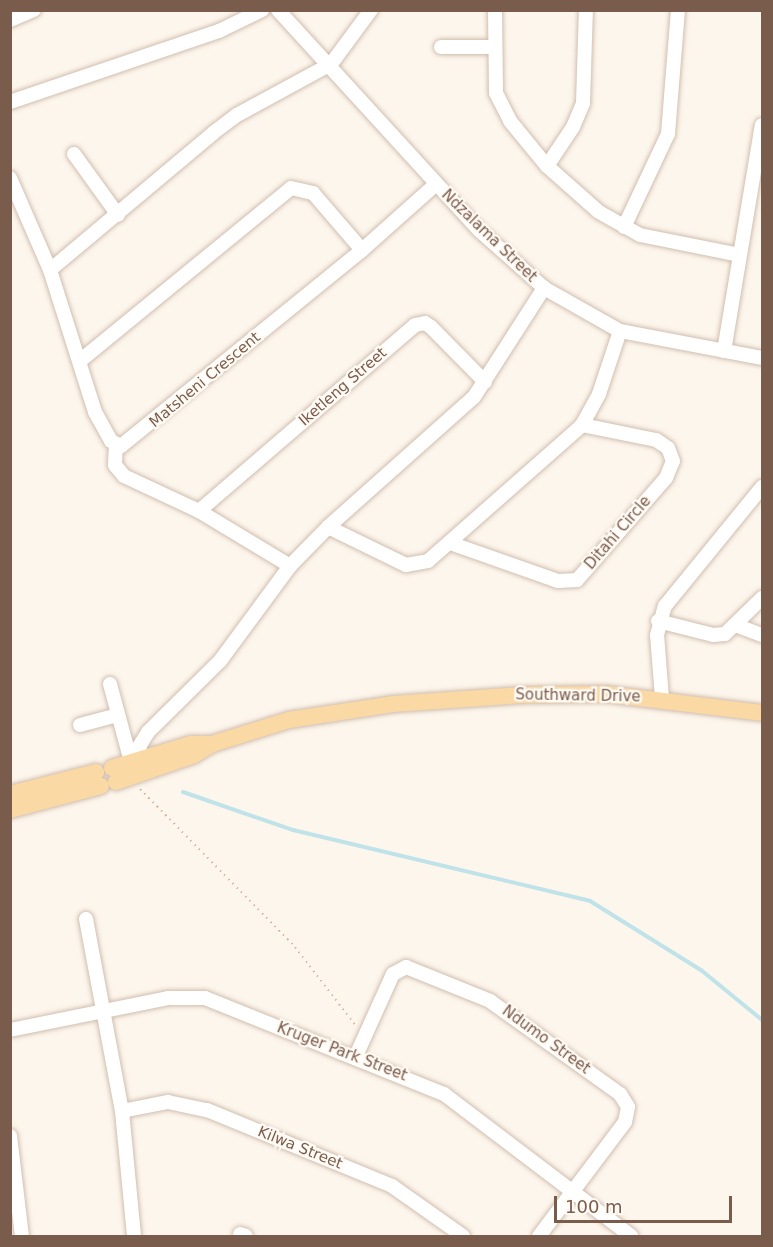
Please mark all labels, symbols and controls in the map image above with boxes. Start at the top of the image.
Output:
street label: Ndzalama Street [438,186,540,286]
street label: Matsheni Crescent [146,328,264,432]
street label: Iketleng Street [295,344,391,430]
street label: Ditahi Circle [581,493,655,573]
street label: Southward Drive [515,686,641,706]
street label: Ndumo Street [498,1002,594,1078]
street label: Kruger Park Street [274,1019,410,1085]
street label: Kilwa Street [255,1123,345,1173]
scale bar [557,1184,736,1222]
text: 100 m [565,1196,623,1217]

